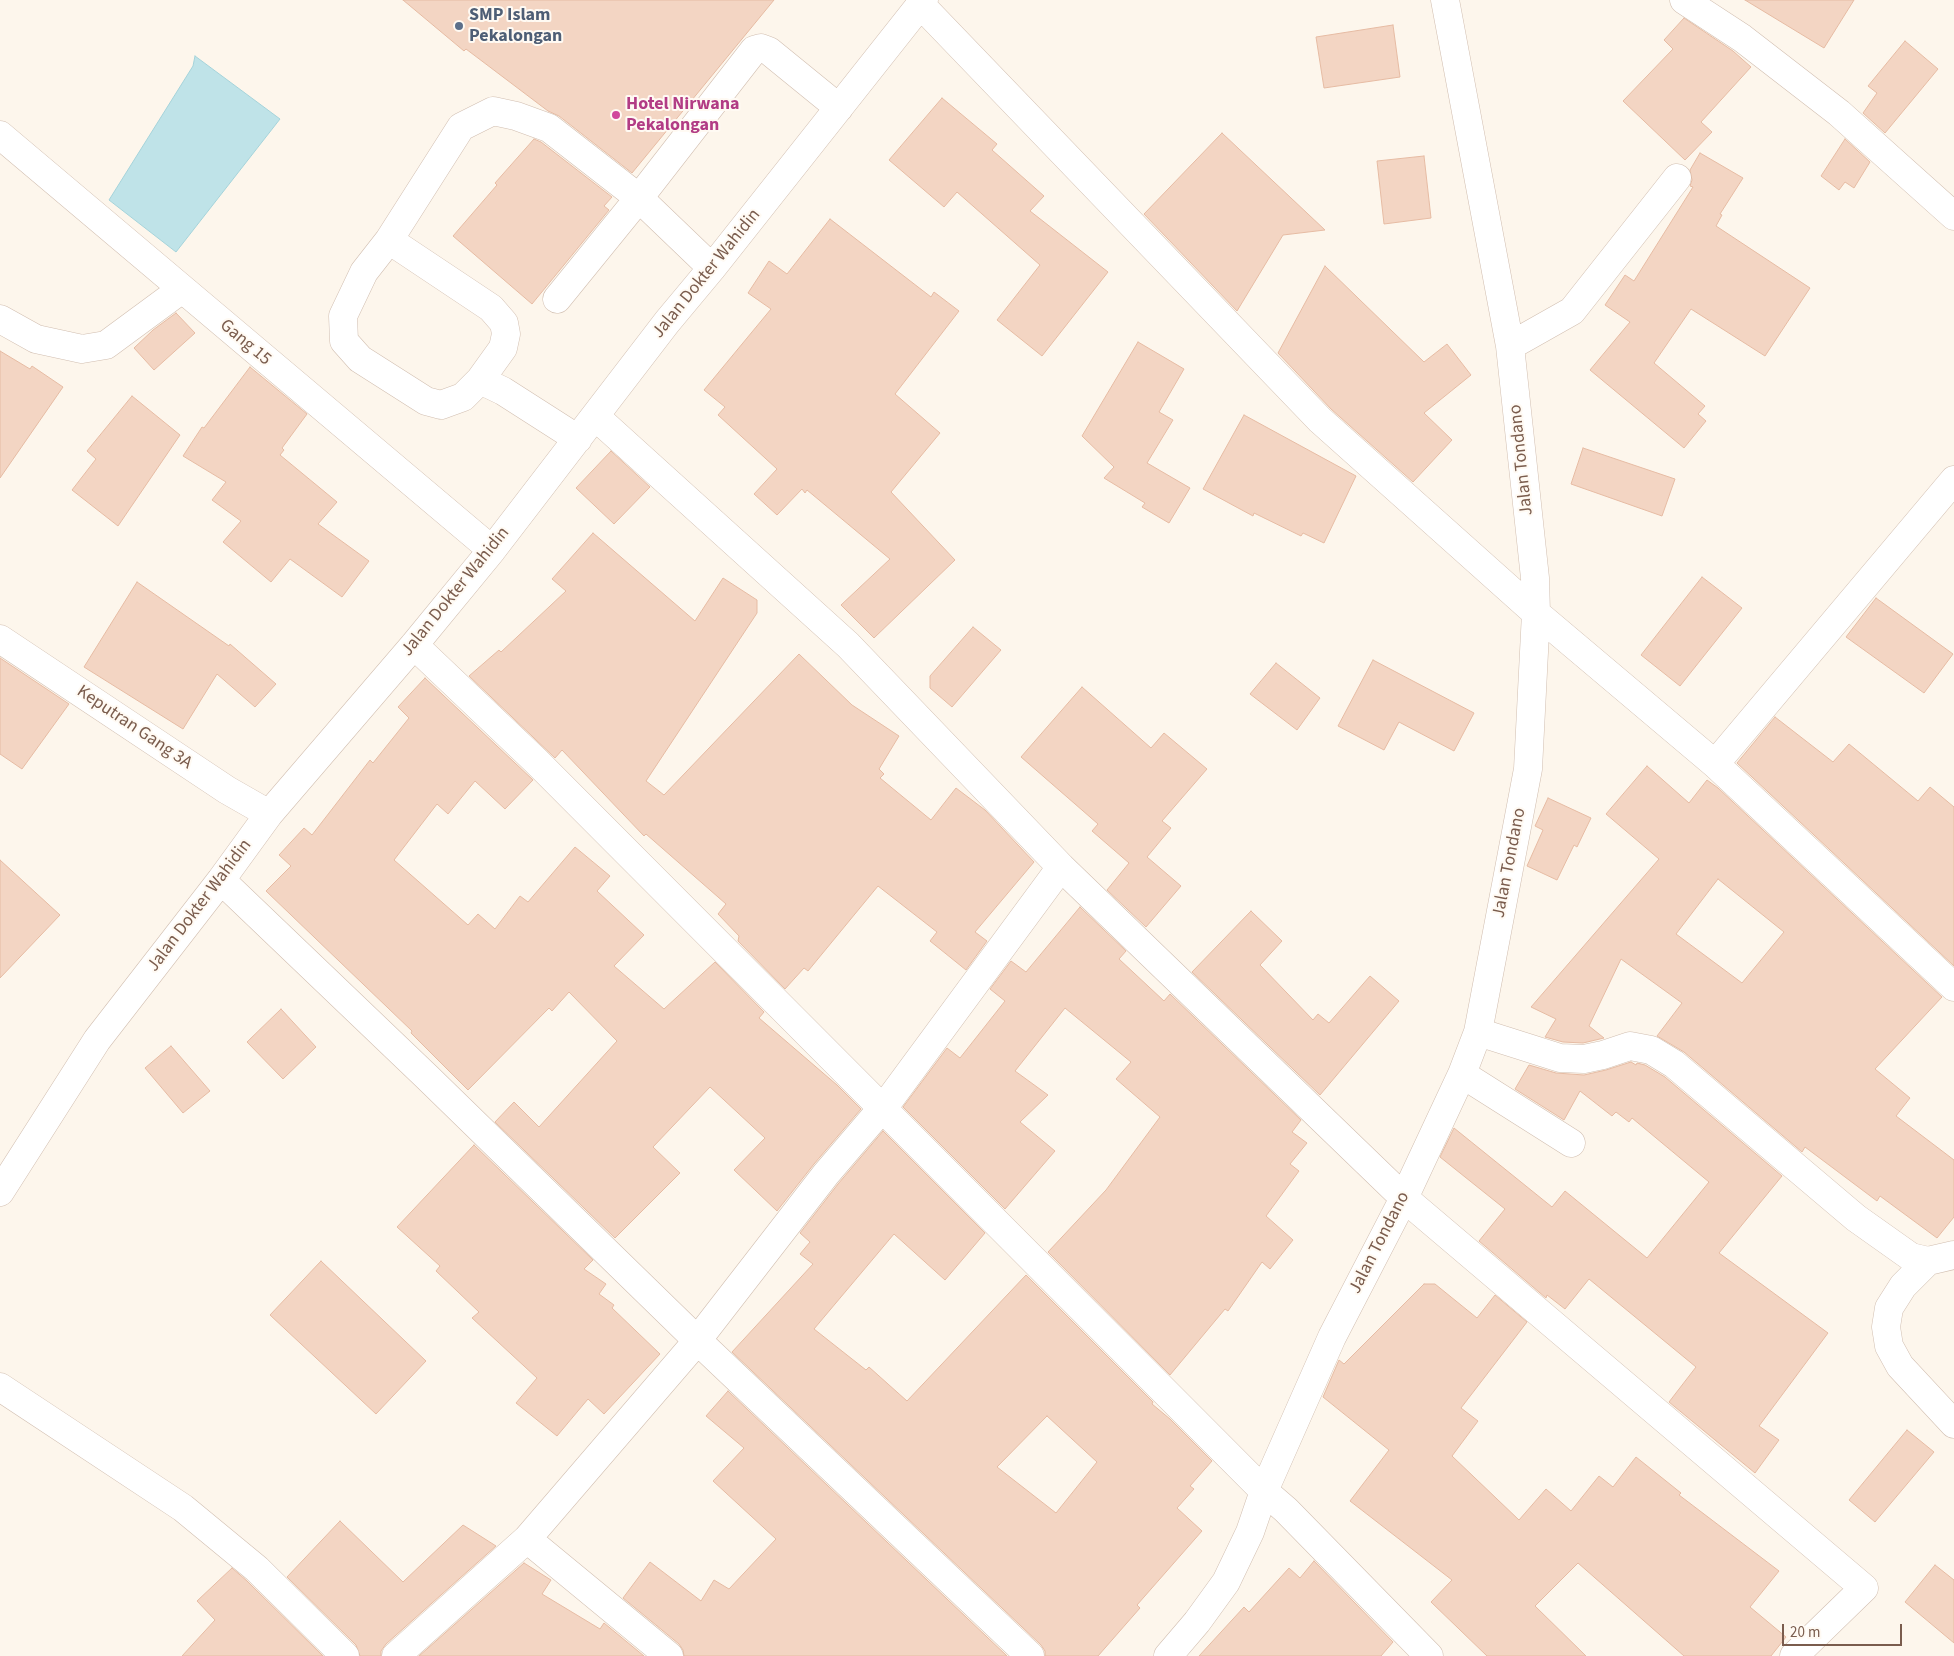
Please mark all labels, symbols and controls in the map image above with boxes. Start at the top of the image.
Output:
place label: SMP Islam Pekalongan [469,5,562,48]
marker: SMP Islam Pekalongan [453,20,465,32]
place label: Hotel Nirwana Pekalongan [626,94,740,136]
marker: Hotel Nirwana Pekalongan [610,109,622,121]
street label: Jalan Dokter Wahidin [648,205,766,343]
street label: Gang 15 [215,315,275,371]
street label: Jalan Tondano [1505,403,1539,517]
street label: Jalan Dokter Wahidin [397,523,515,661]
street label: Keputran Gang 3A [72,681,196,775]
street label: Jalan Tondano [1489,806,1531,920]
street label: Jalan Dokter Wahidin [143,836,257,976]
street label: Jalan Tondano [1345,1188,1415,1298]
scale bar [1784,1614,1904,1646]
text: 20 m [1790,1622,1820,1643]

